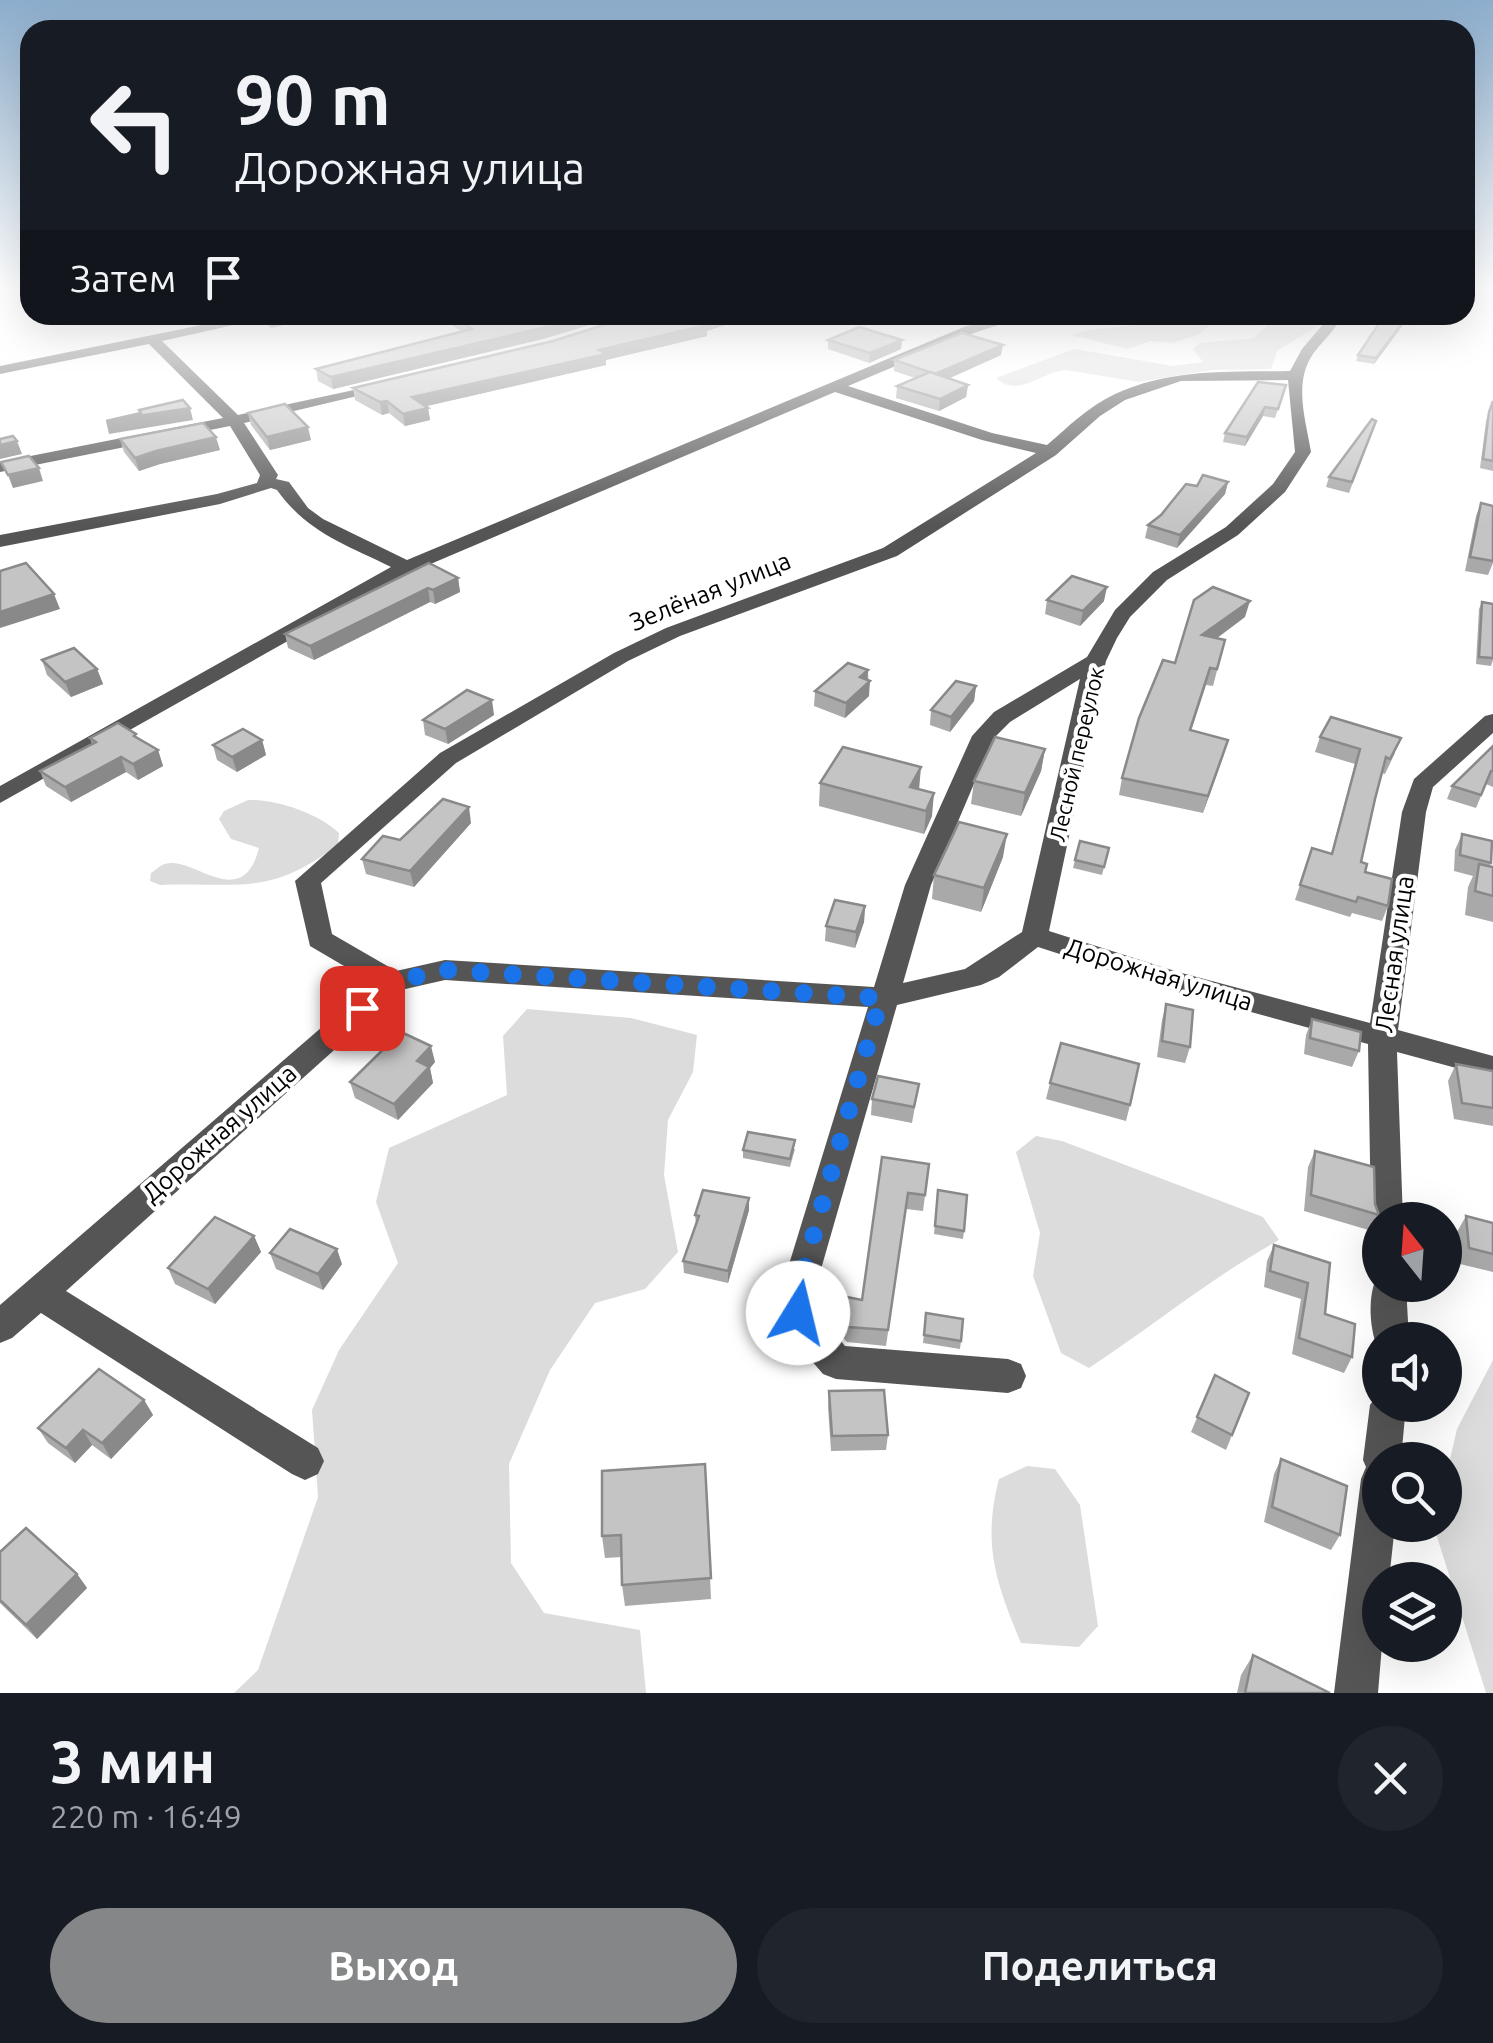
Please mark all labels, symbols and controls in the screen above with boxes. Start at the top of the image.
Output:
icon: left [70,60,200,190]
text: 90 m [235,60,391,138]
text: Дорожная улица [235,142,585,193]
icon: arrive [196,250,251,305]
text: Затем [70,257,176,299]
street label: Зелёная улица [625,546,795,636]
street label: Лесной переулок [1044,664,1108,844]
street label: Лесная улица [1369,874,1419,1034]
street label: Дорожная улица [1062,932,1256,1016]
pin [320,966,405,1051]
icon: arrive [335,981,390,1036]
street label: Дорожная улица [136,1059,302,1207]
north arrow [1362,1202,1462,1302]
map controls [1362,1202,1462,1662]
position arrow [746,1261,850,1365]
button: sound [1362,1322,1462,1422]
button: search [1362,1442,1462,1542]
button: layers [1362,1562,1462,1662]
button: close [1338,1726,1443,1831]
text: 3 мин [50,1727,215,1794]
text: 220 m · 16:49 [50,1798,242,1834]
button: Выход [50,1908,737,2023]
button: Поделиться [757,1908,1443,2023]

